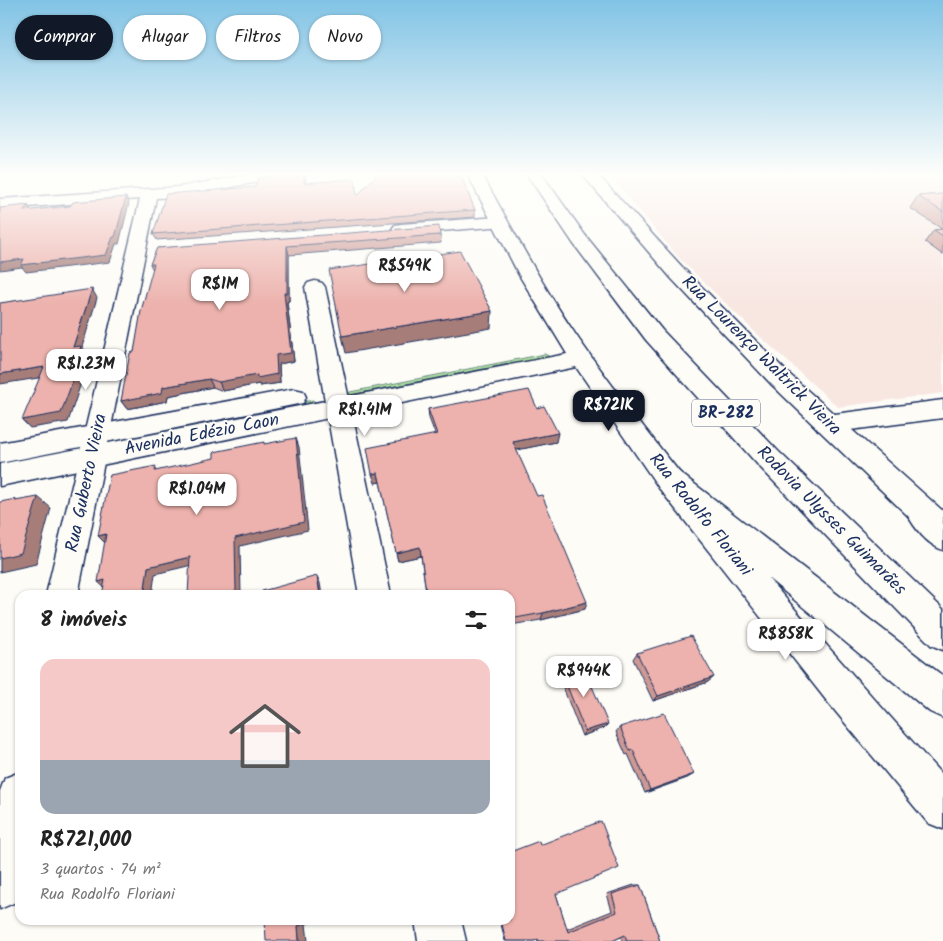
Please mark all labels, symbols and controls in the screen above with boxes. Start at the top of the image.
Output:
chip: Comprar [15,15,113,60]
chip: Alugar [123,15,206,60]
chip: Filtros [216,15,299,60]
chip: Novo [309,15,381,60]
pin: R$549K [364,250,446,293]
text: R$549K [378,254,432,279]
pin: R$1M [190,268,250,311]
street label: Rua Lourenço Waltrick Vieira [674,269,848,443]
text: R$1M [202,272,238,297]
pin: R$1.23M [40,348,132,391]
text: R$1.23M [57,352,115,377]
pin: R$721K [568,390,650,432]
text: R$721K [584,393,634,418]
pin: R$1.41M [319,394,411,437]
text: R$1.41M [338,398,392,423]
road number: BR-282 [692,399,760,426]
street label: Avenida Edézio Caon [122,406,282,464]
street label: Rua Guberto Vieira [58,411,116,555]
street label: Rodovia Ulysses Guimarães [749,439,913,603]
street label: Rua Rodolfo Floriani [641,447,759,584]
pin: R$1.04M [151,474,243,516]
text: R$1.04M [169,477,225,502]
text: 8 imóveis [40,604,127,637]
icon: filters [462,606,490,634]
pin: R$858K [745,618,827,661]
text: R$858K [758,622,814,647]
pin: R$944K [543,656,625,698]
text: R$944K [557,659,611,684]
icon: home [220,691,310,781]
text: R$721,000 [40,824,131,857]
text: 3 quartos · 74 m² [40,857,161,882]
text: Rua Rodolfo Floriani [40,882,175,907]

